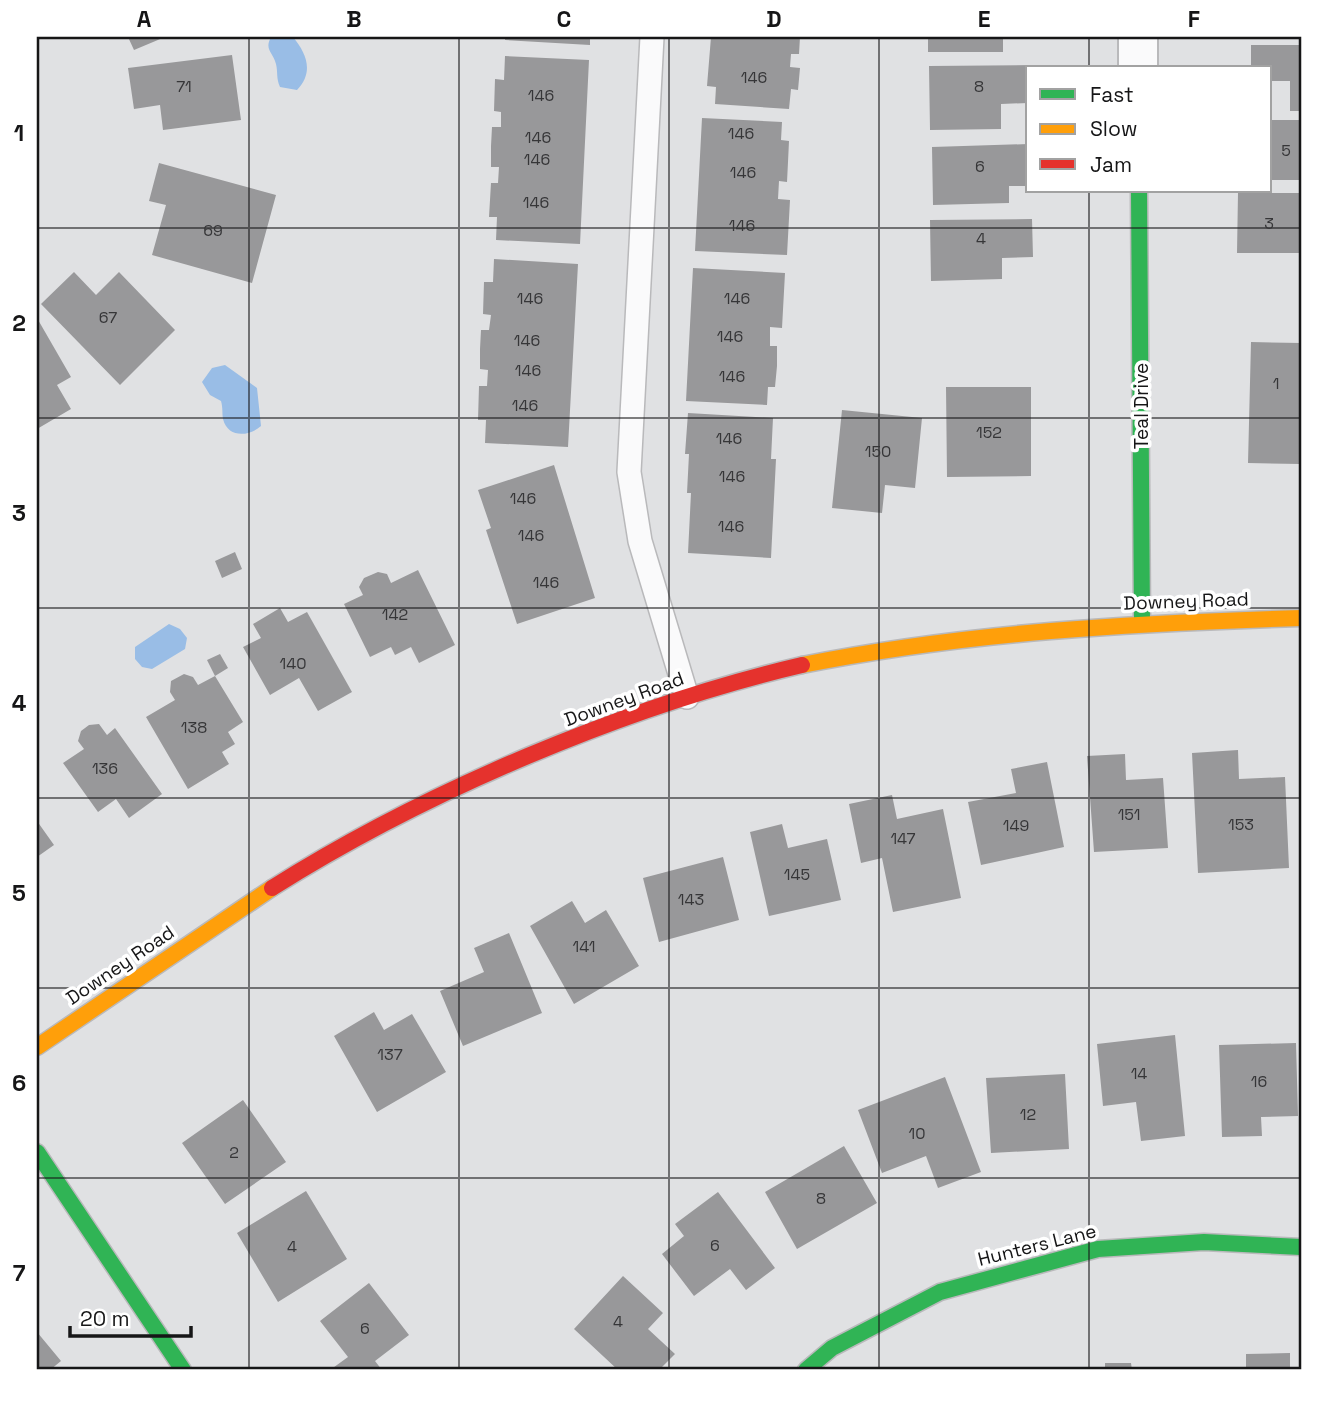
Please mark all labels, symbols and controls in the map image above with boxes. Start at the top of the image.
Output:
text: A [137,4,152,34]
text: B [346,4,362,34]
text: C [557,4,571,34]
text: D [766,4,782,34]
text: E [978,4,990,34]
text: F [1188,4,1200,34]
legend [1026,66,1272,192]
house number: 146 [741,67,767,88]
house number: 71 [176,76,192,97]
house number: 8 [974,76,984,97]
text: Fast [1090,81,1134,108]
house number: 146 [528,85,554,106]
text: Slow [1090,115,1138,142]
text: 1 [14,118,24,148]
house number: 146 [728,123,754,144]
house number: 146 [525,127,551,148]
house number: 5 [1281,140,1291,161]
house number: 146 [524,149,550,170]
text: Jam [1090,151,1132,178]
house number: 6 [975,156,985,177]
house number: 146 [730,162,756,183]
house number: 146 [523,192,549,213]
house number: 3 [1264,213,1274,234]
house number: 146 [729,215,755,236]
house number: 69 [203,220,223,241]
house number: 4 [976,228,986,249]
house number: 146 [517,288,543,309]
house number: 146 [724,288,750,309]
house number: 67 [99,307,117,328]
text: 2 [12,308,26,338]
house number: 146 [717,326,743,347]
house number: 146 [514,330,540,351]
house number: 146 [515,360,541,381]
street label: Teal Drive [1129,363,1154,449]
house number: 146 [719,366,745,387]
house number: 1 [1273,373,1279,394]
house number: 146 [512,395,538,416]
house number: 152 [976,422,1002,443]
house number: 146 [716,428,742,449]
house number: 150 [865,441,891,462]
house number: 146 [719,466,745,487]
house number: 146 [510,488,536,509]
text: 3 [12,498,26,528]
house number: 146 [718,516,744,537]
house number: 146 [518,525,544,546]
house number: 146 [533,572,559,593]
street label: Downey Road [1123,586,1249,616]
house number: 142 [382,604,408,625]
house number: 140 [280,653,306,674]
street label: Downey Road [561,666,687,732]
text: 4 [12,688,27,718]
house number: 138 [181,717,207,738]
house number: 136 [92,758,118,779]
house number: 151 [1118,804,1140,825]
house number: 153 [1228,814,1254,835]
house number: 149 [1003,815,1029,836]
house number: 147 [890,828,916,849]
house number: 145 [784,864,810,885]
text: 5 [12,878,26,908]
house number: 143 [678,889,704,910]
street label: Downey Road [61,920,179,1010]
house number: 141 [573,936,595,957]
house number: 137 [377,1044,403,1065]
house number: 14 [1131,1063,1147,1084]
text: 6 [12,1068,26,1098]
house number: 16 [1251,1071,1267,1092]
house number: 12 [1020,1104,1036,1125]
house number: 10 [909,1123,925,1144]
house number: 2 [229,1142,239,1163]
house number: 8 [816,1188,826,1209]
street label: Hunters Lane [975,1218,1099,1272]
house number: 6 [710,1235,720,1256]
house number: 4 [287,1236,297,1257]
text: 7 [13,1258,26,1288]
scale bar [70,1295,191,1339]
text: 20 m [80,1305,130,1332]
house number: 4 [613,1311,623,1332]
house number: 6 [360,1318,370,1339]

